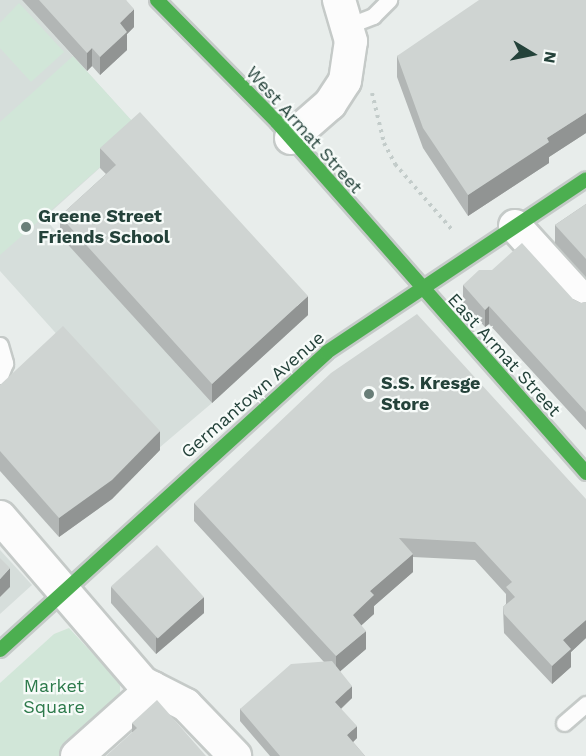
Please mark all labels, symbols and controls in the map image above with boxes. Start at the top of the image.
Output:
north arrow [502,24,562,84]
text: N [540,50,561,65]
street label: West Armat Street [241,62,367,198]
place label: Greene Street Friends School [38,206,170,248]
marker: Greene Street Friends School [19,220,33,234]
street label: East Armat Street [443,289,565,421]
street label: Germantown Avenue [177,327,329,463]
place label: S.S. Kresge Store [381,373,480,416]
marker: S.S. Kresge Store [362,387,376,401]
park label: Market Square [23,676,85,718]

